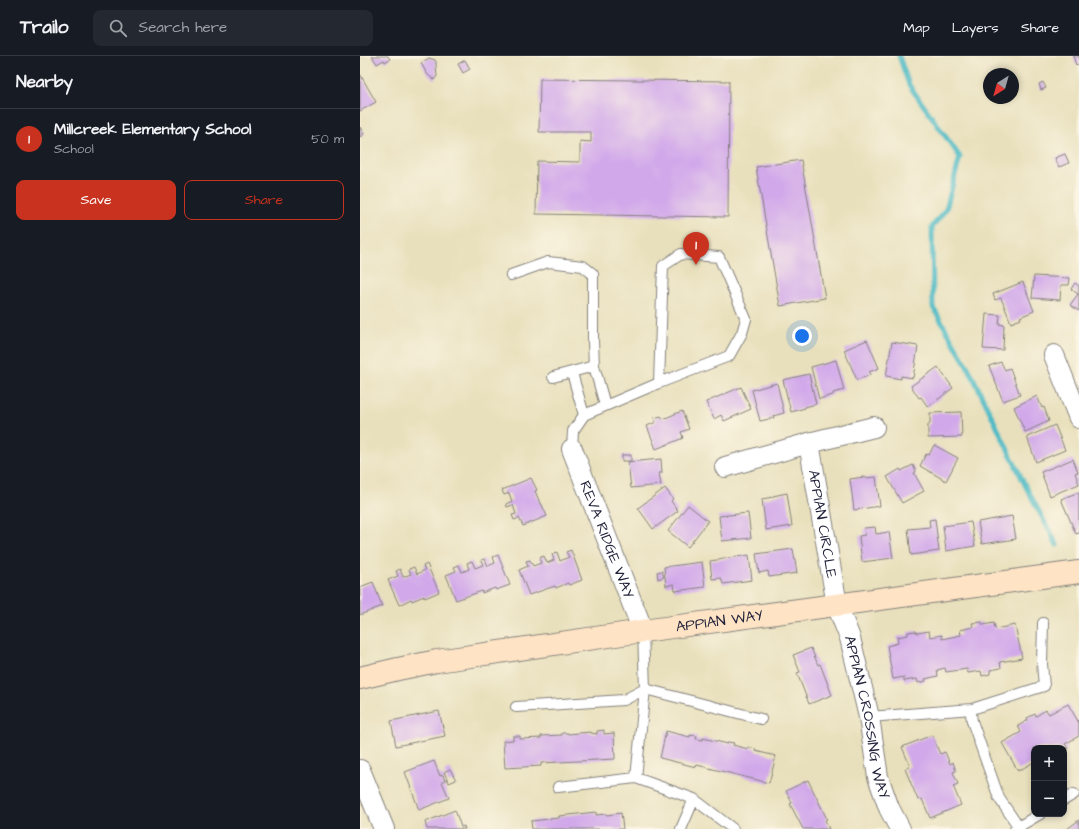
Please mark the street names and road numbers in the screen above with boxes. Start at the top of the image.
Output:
street label: APPIAN CIRCLE [803,468,843,580]
street label: REVA RIDGE WAY [575,478,640,601]
street label: APPIAN WAY [674,604,764,637]
street label: APPIAN CROSSING WAY [839,633,895,802]

